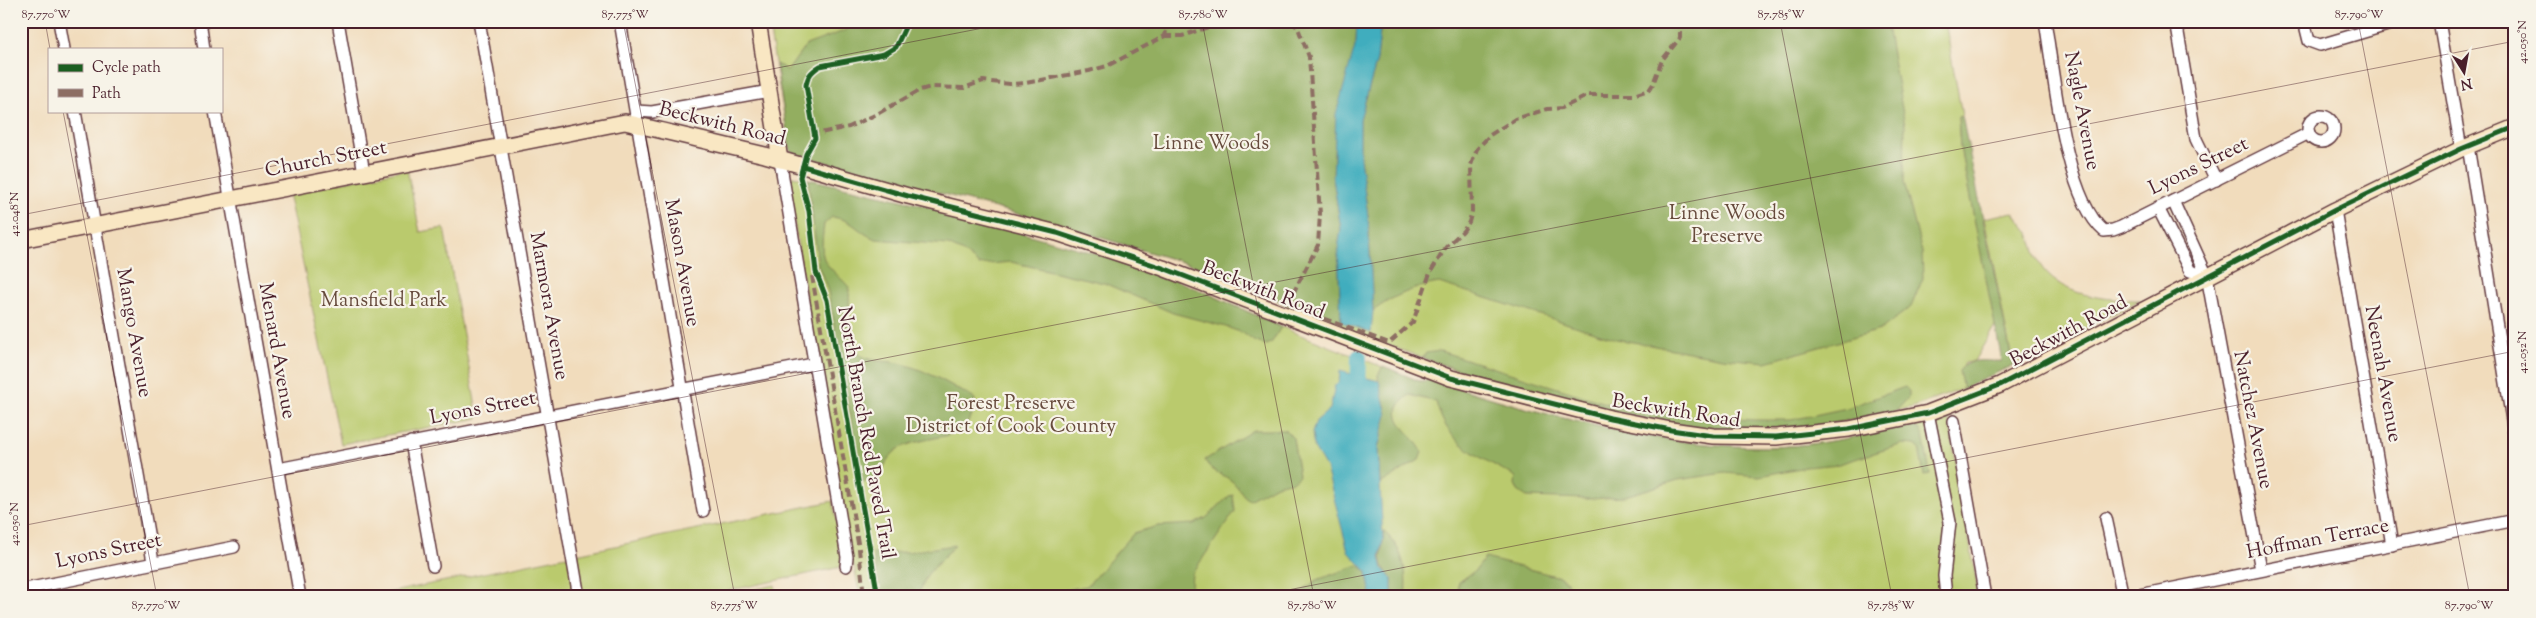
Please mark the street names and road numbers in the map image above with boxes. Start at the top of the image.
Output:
street label: Nagle Avenue [2055,49,2107,173]
street label: Beckwith Road [656,95,788,155]
street label: Lyons Street [2144,130,2254,204]
street label: Church Street [263,134,389,186]
street label: Mason Avenue [655,197,707,329]
street label: Marmora Avenue [521,230,575,382]
street label: Beckwith Road [1197,254,1329,328]
street label: Mango Avenue [107,266,159,400]
street label: Menard Avenue [250,281,302,421]
street label: Beckwith Road [2005,289,2133,375]
street label: Neenah Avenue [2356,303,2408,445]
street label: North Branch Red Paved Trail [828,304,902,562]
street label: Natchez Avenue [2224,348,2280,492]
street label: Lyons Street [427,384,539,433]
street label: Beckwith Road [1610,388,1742,436]
street label: Hoffman Terrace [2244,512,2392,568]
street label: Lyons Street [53,527,165,577]

